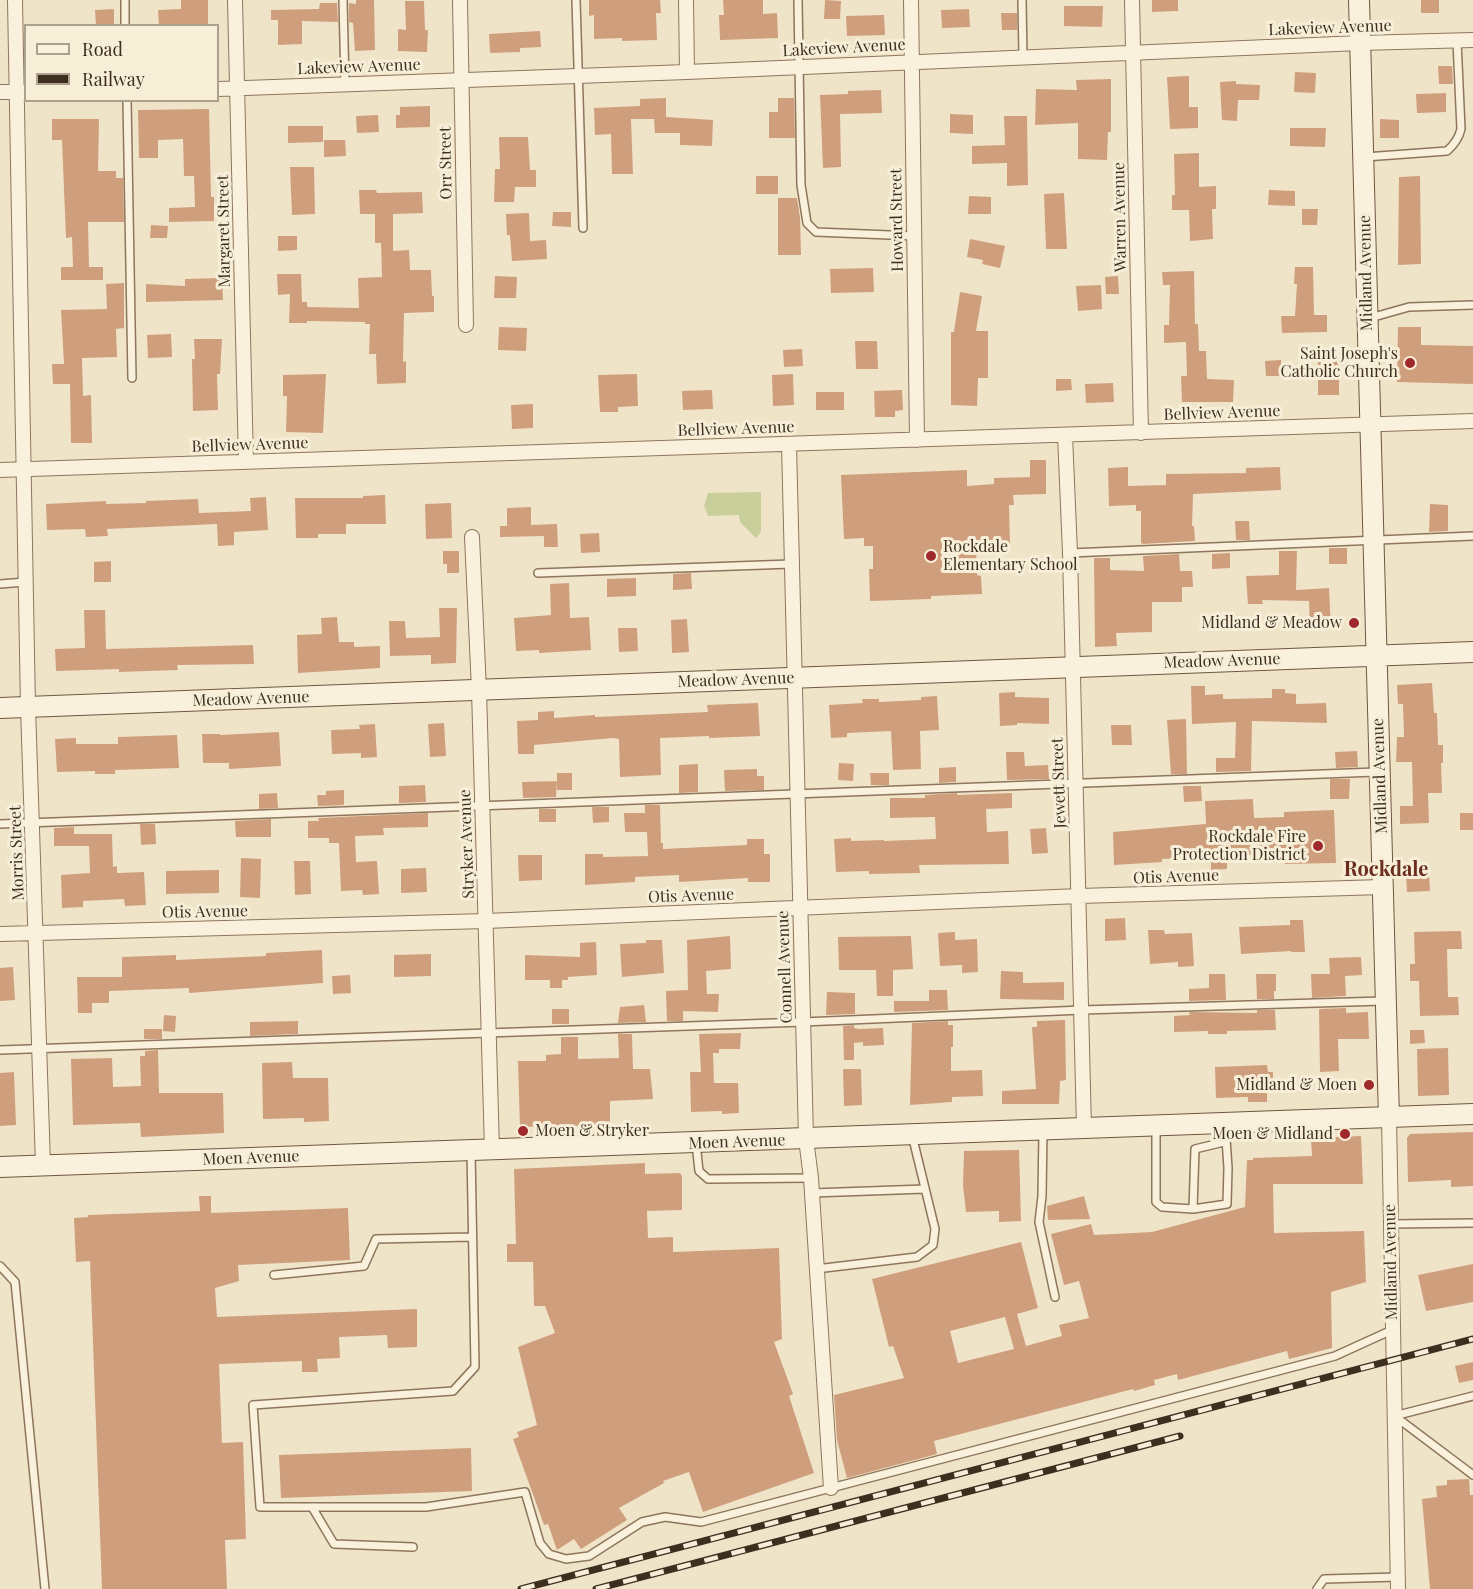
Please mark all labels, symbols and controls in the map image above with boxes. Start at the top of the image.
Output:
street label: Lakeview Avenue [1268,16,1392,40]
legend [24,24,219,102]
street label: Lakeview Avenue [782,35,906,61]
text: Road [82,37,123,61]
street label: Lakeview Avenue [297,55,421,79]
text: Railway [82,67,145,91]
street label: Orr Street [436,126,456,200]
street label: Warren Avenue [1109,162,1131,272]
street label: Howard Street [886,168,908,272]
street label: Margaret Street [213,174,235,288]
street label: Midland Avenue [1355,215,1377,331]
place label: Saint Joseph's Catholic Church [1281,344,1398,382]
marker: Saint Joseph's Catholic Church [1403,356,1417,370]
street label: Bellview Avenue [1163,401,1281,425]
street label: Bellview Avenue [677,417,795,441]
street label: Bellview Avenue [191,433,309,457]
place label: Rockdale Elementary School [943,537,1078,575]
marker: Rockdale Elementary School [924,549,938,563]
place label: Midland & Meadow [1201,613,1342,633]
marker: Midland & Meadow [1347,616,1361,630]
street label: Meadow Avenue [1163,649,1281,673]
street label: Meadow Avenue [677,668,795,692]
street label: Meadow Avenue [192,687,310,711]
street label: Midland Avenue [1368,718,1392,834]
street label: Jewett Street [1048,737,1070,829]
street label: Stryker Avenue [455,789,479,899]
street label: Morris Street [6,805,28,901]
place label: Rockdale Fire Protection District [1173,827,1306,865]
marker: Rockdale Fire Protection District [1311,839,1325,853]
district label: Rockdale [1344,858,1428,882]
street label: Otis Avenue [1133,866,1219,888]
street label: Otis Avenue [648,885,734,907]
street label: Otis Avenue [162,902,248,922]
street label: Connell Avenue [773,910,797,1024]
place label: Midland & Moen [1236,1075,1357,1095]
marker: Midland & Moen [1362,1078,1376,1092]
place label: Moen & Stryker [535,1121,649,1141]
marker: Moen & Stryker [516,1124,530,1138]
place label: Moen & Midland [1212,1124,1333,1144]
marker: Moen & Midland [1338,1127,1352,1141]
street label: Moen Avenue [688,1131,786,1153]
street label: Moen Avenue [202,1147,300,1169]
street label: Midland Avenue [1380,1204,1402,1320]

